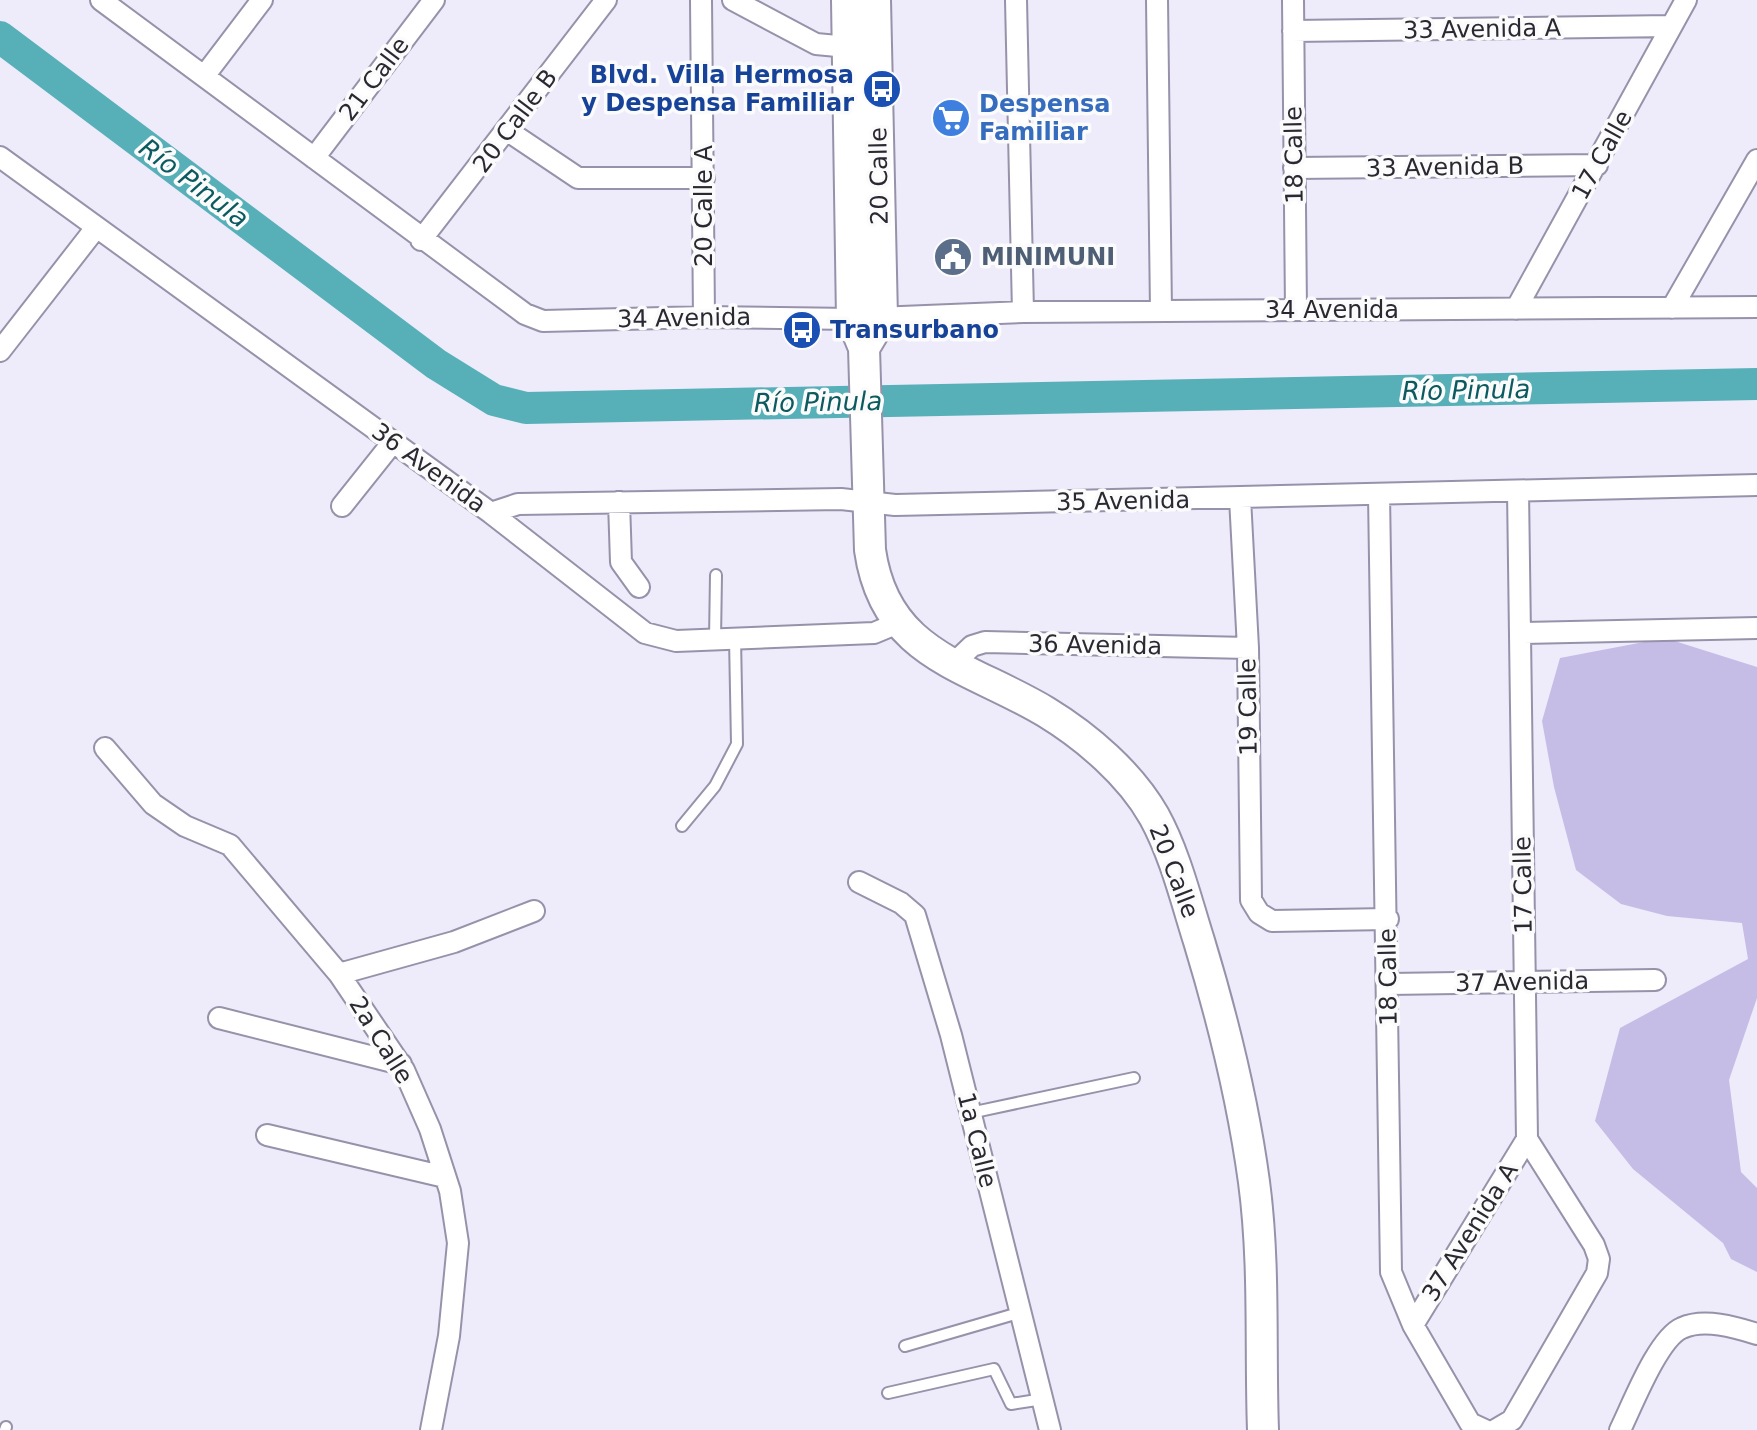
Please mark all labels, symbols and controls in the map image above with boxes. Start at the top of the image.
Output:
street label: 33 Avenida A [1403,14,1562,44]
street label: 21 Calle [333,32,415,126]
place label: Blvd. Villa Hermosa y Despensa Familiar [581,61,854,117]
street label: 20 Calle B [467,64,563,178]
bus stop icon: Blvd. Villa Hermosa y Despensa Familiar [861,68,903,110]
place label: Despensa Familiar [979,90,1111,146]
supermarket icon: Despensa Familiar [930,97,972,139]
street label: 17 Calle [1566,105,1638,205]
street label: 18 Calle [1279,106,1309,204]
street label: 20 Calle [864,127,894,225]
water label: Río Pinula [134,132,254,234]
street label: 20 Calle A [690,145,718,267]
street label: 33 Avenida B [1366,152,1524,182]
public building icon: MINIMUNI [932,236,974,278]
place label: MINIMUNI [981,243,1115,271]
street label: 34 Avenida [1265,296,1399,324]
street label: 34 Avenida [617,303,751,333]
bus stop icon: Transurbano [781,309,823,351]
place label: Transurbano [830,316,999,344]
water label: Río Pinula [1402,374,1530,406]
water label: Río Pinula [754,386,882,418]
street label: 36 Avenida [367,417,491,519]
street label: 35 Avenida [1056,486,1190,516]
street label: 36 Avenida [1028,630,1162,660]
street label: 19 Calle [1233,658,1263,756]
street label: 20 Calle [1143,820,1205,922]
street label: 17 Calle [1508,836,1538,934]
street label: 18 Calle [1373,928,1403,1026]
street label: 37 Avenida [1455,967,1589,997]
street label: 2a Calle [343,991,419,1089]
street label: 1a Calle [952,1089,1002,1191]
street label: 37 Avenida A [1416,1157,1524,1306]

